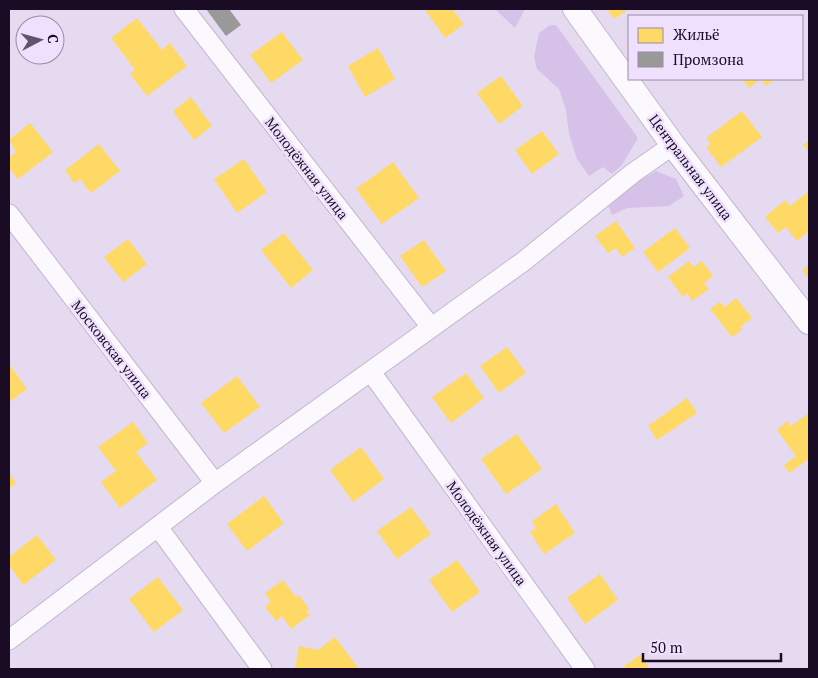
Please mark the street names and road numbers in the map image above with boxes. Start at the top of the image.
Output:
street label: Центральная улица [645,110,737,224]
street label: Молодёжная улица [261,113,353,223]
street label: Московская улица [68,296,156,402]
street label: Молодёжная улица [443,477,531,589]

